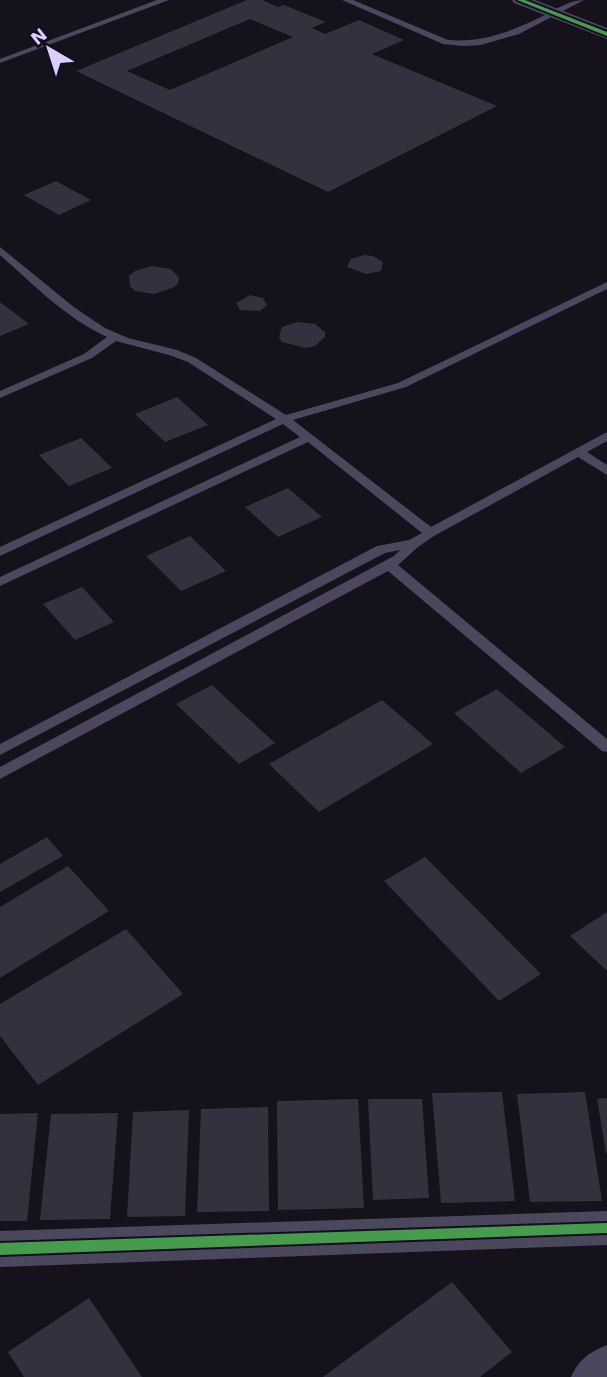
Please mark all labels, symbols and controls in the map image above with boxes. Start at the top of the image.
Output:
north arrow [14,14,84,84]
text: N [26,23,51,50]

